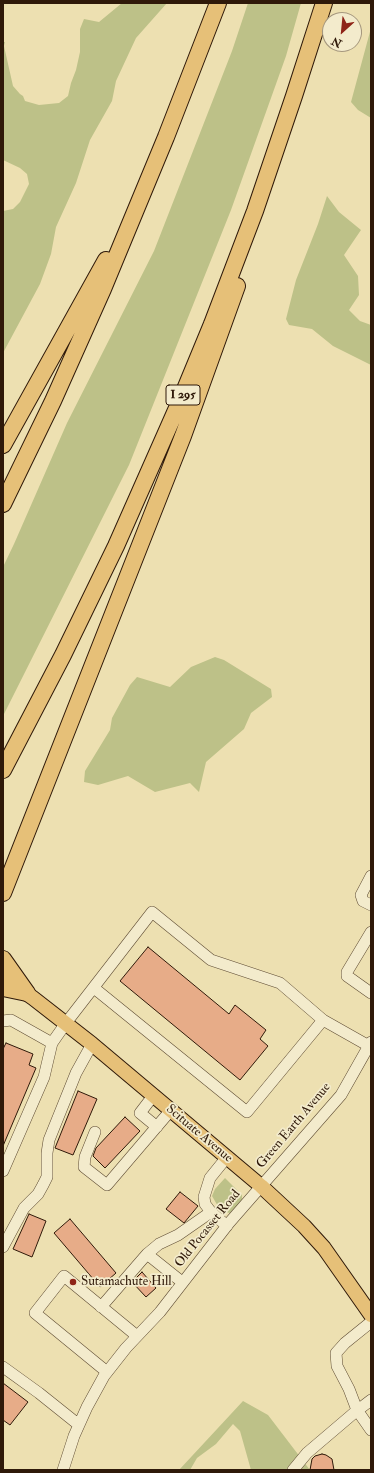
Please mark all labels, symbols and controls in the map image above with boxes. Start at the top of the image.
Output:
north arrow [322,12,362,52]
text: N [329,34,344,50]
road number: I 295 [166,385,200,405]
street label: Green Earth Avenue [254,1080,334,1172]
street label: Scituate Avenue [163,1102,235,1166]
street label: Old Pocasset Road [172,1187,244,1271]
place label: Sutamachute Hill [81,1274,172,1290]
marker: Sutamachute Hill [68,1277,78,1287]

